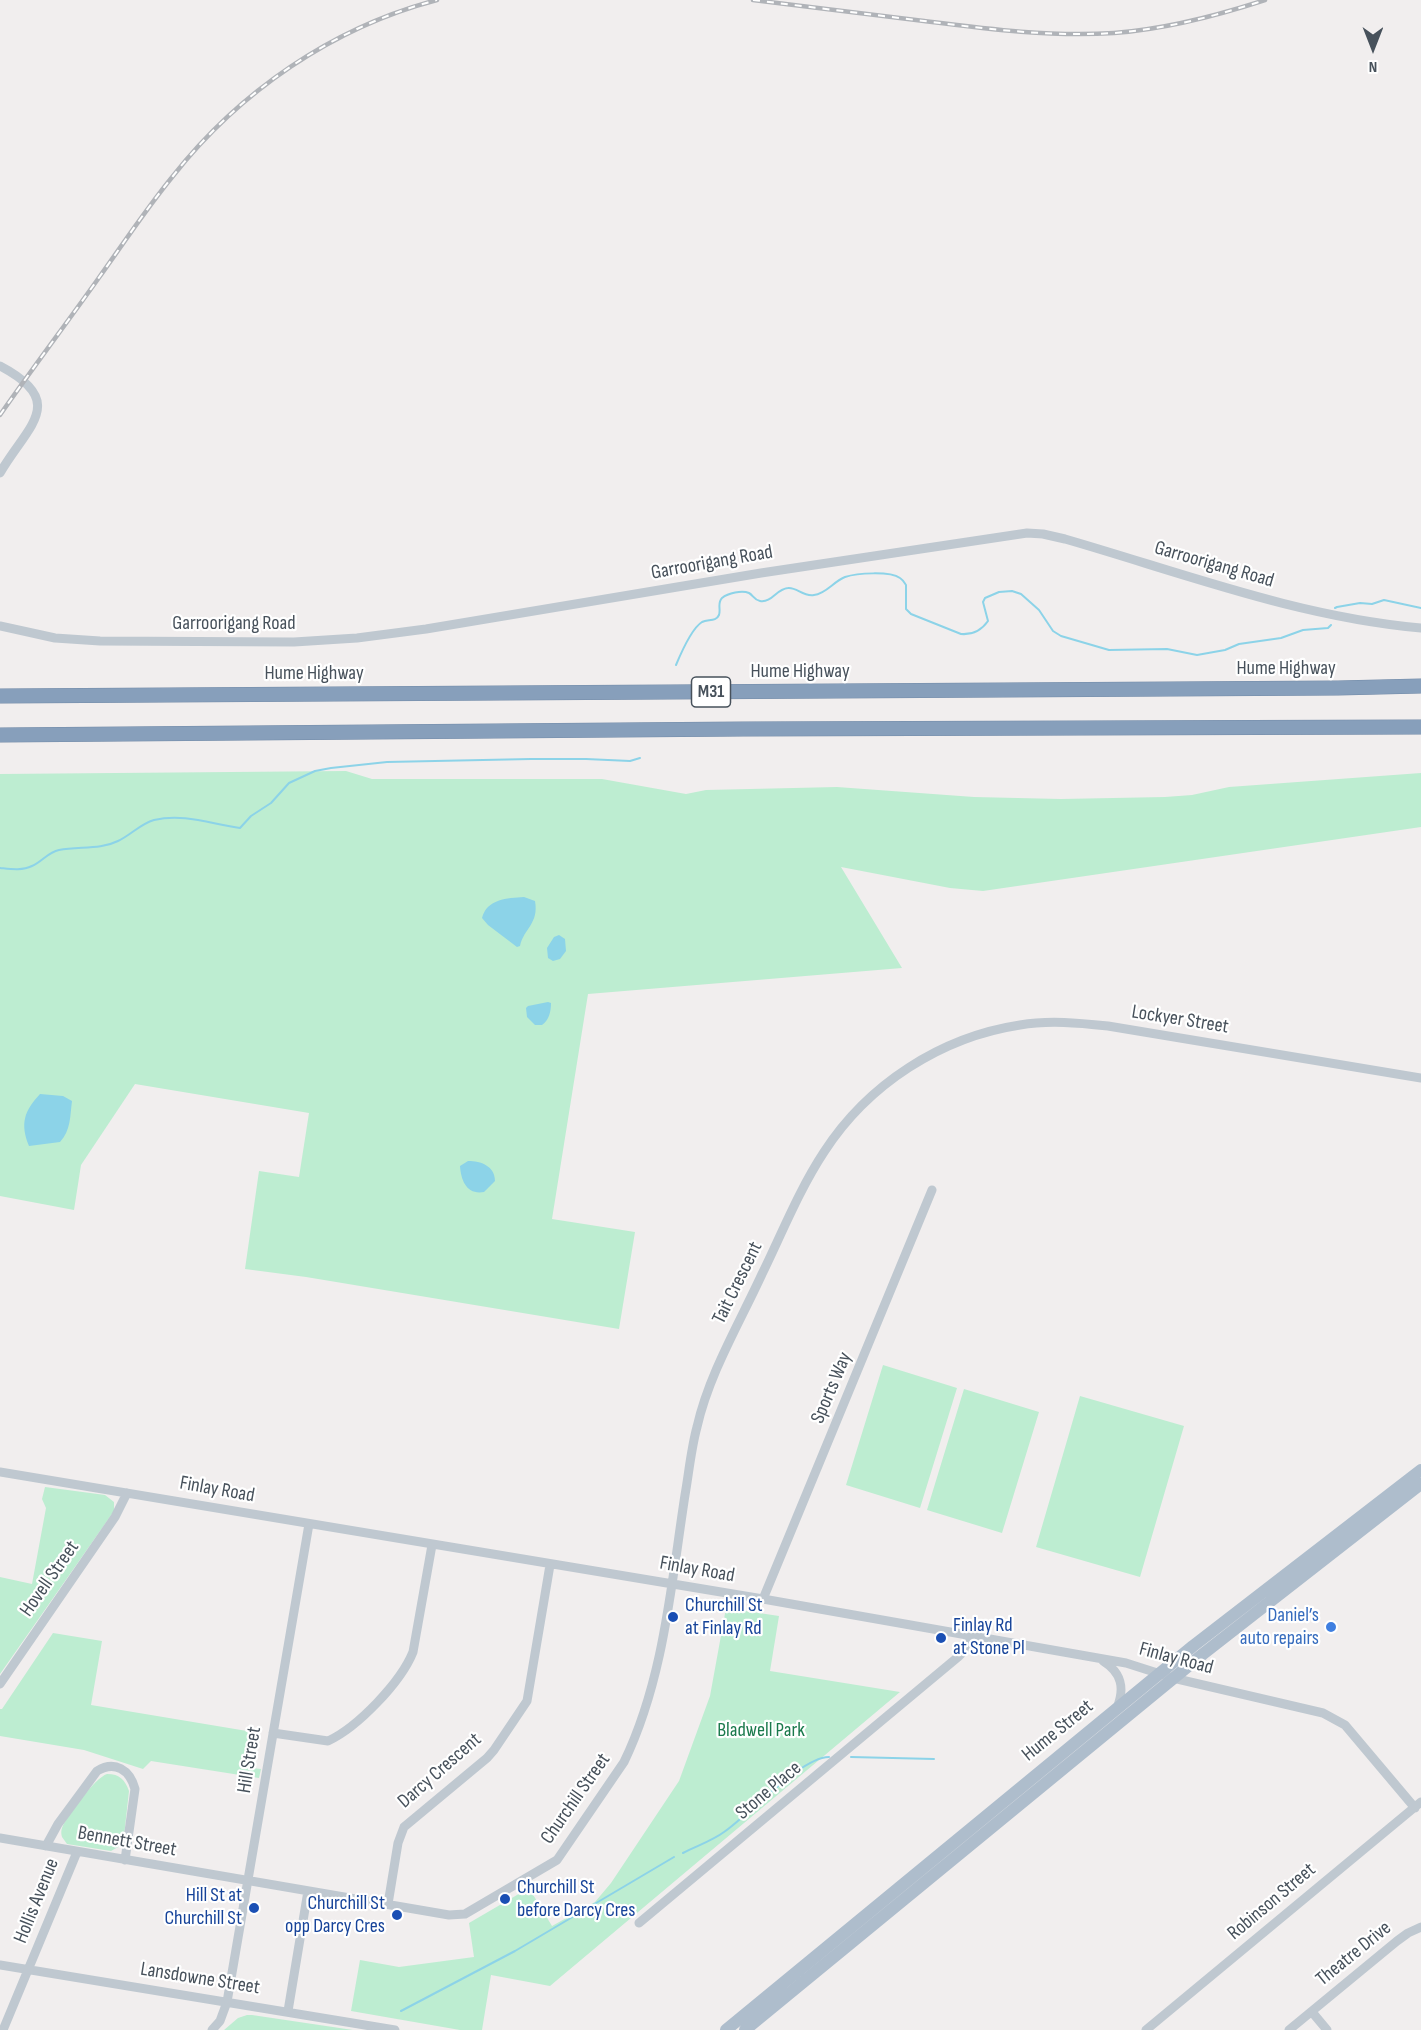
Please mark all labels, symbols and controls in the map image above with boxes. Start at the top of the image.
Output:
north arrow [1343,18,1403,78]
text: N [1369,57,1377,76]
street label: Garroorigang Road [1151,536,1277,594]
street label: Garroorigang Road [649,540,775,586]
street label: Garroorigang Road [172,612,296,636]
street label: Hume Highway [1236,657,1336,681]
street label: Hume Highway [750,660,850,684]
street label: Hume Highway [264,662,364,686]
road number: M31 [692,677,730,707]
street label: Lockyer Street [1130,1000,1230,1040]
street label: Tait Crescent [708,1238,768,1328]
street label: Sports Way [806,1349,858,1427]
street label: Finlay Road [178,1472,256,1508]
street label: Hovell Street [15,1537,85,1621]
street label: Finlay Road [658,1552,736,1588]
place label: Churchill St at Finlay Rd [685,1594,763,1641]
place label: Daniel’s auto repairs [1240,1604,1319,1651]
marker: Churchill St at Finlay Rd [666,1610,680,1624]
place label: Finlay Rd at Stone Pl [953,1614,1025,1661]
marker: Daniel’s auto repairs [1324,1620,1338,1634]
marker: Finlay Rd at Stone Pl [934,1631,948,1645]
street label: Finlay Road [1136,1638,1216,1680]
street label: Hume Street [1018,1695,1098,1767]
park label: Bladwell Park [717,1719,805,1743]
street label: Hill Street [233,1725,267,1795]
street label: Darcy Crescent [393,1728,487,1814]
street label: Churchill Street [536,1749,616,1849]
street label: Stone Place [731,1757,807,1825]
street label: Bennett Street [76,1822,178,1862]
street label: Hollis Avenue [9,1855,65,1947]
street label: Robinson Street [1223,1858,1321,1946]
place label: Churchill St before Darcy Cres [517,1876,635,1923]
place label: Hill St at Churchill St [164,1884,242,1931]
place label: Churchill St opp Darcy Cres [285,1892,385,1939]
marker: Churchill St before Darcy Cres [498,1892,512,1906]
marker: Hill St at Churchill St [247,1901,261,1915]
marker: Churchill St opp Darcy Cres [390,1908,404,1922]
street label: Theatre Drive [1312,1916,1396,1992]
street label: Lansdowne Street [139,1958,261,2000]

